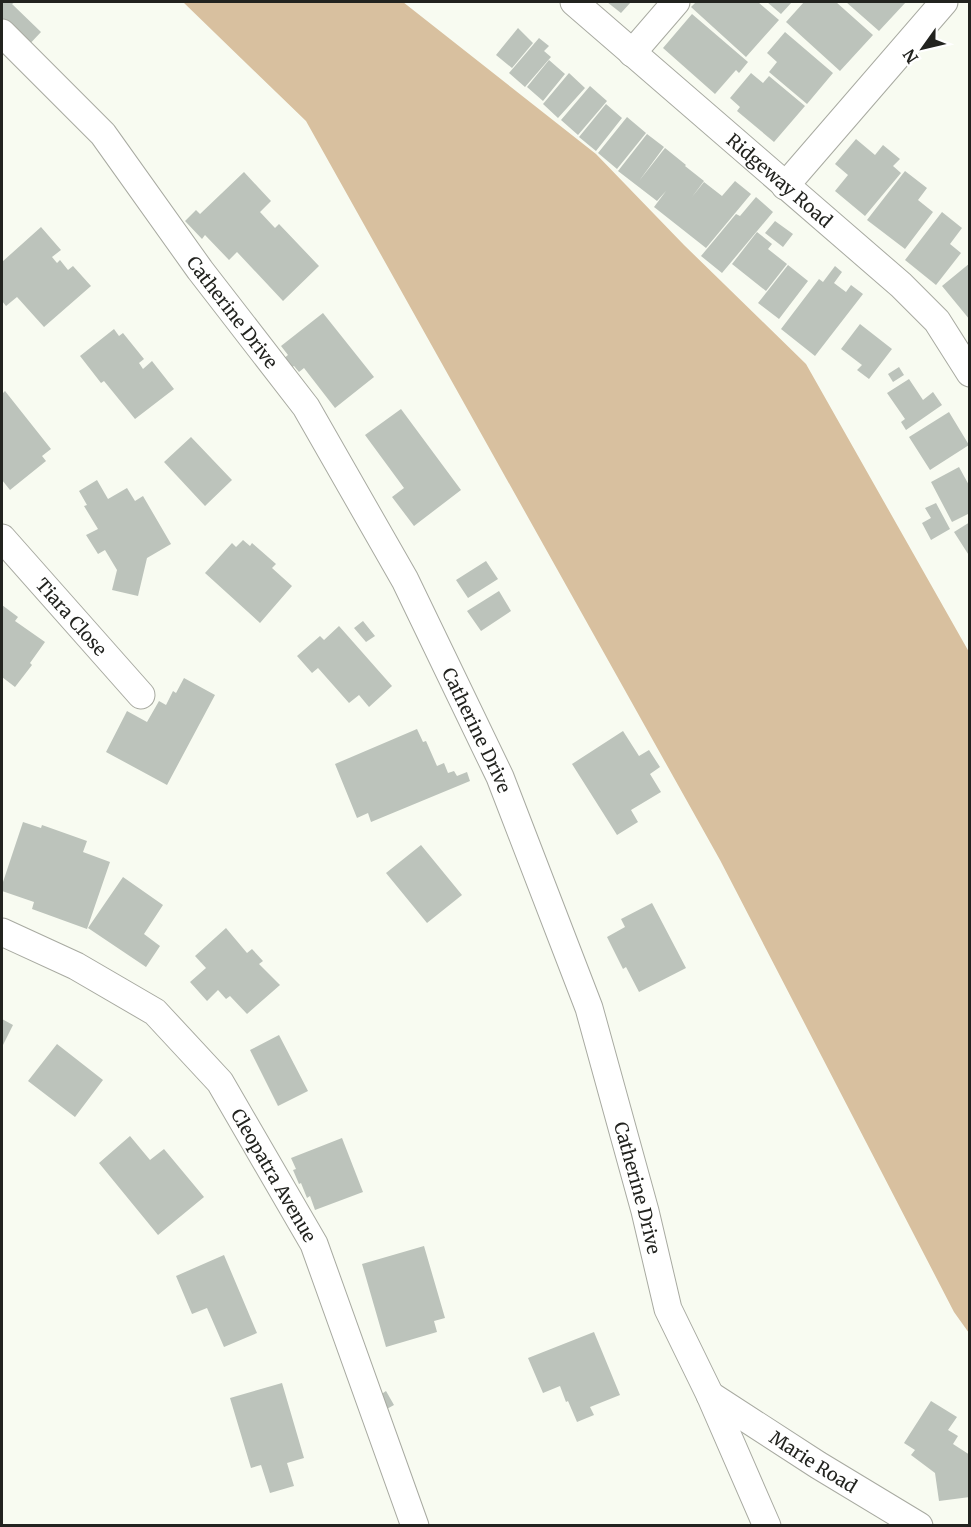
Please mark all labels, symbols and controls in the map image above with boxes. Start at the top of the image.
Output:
north arrow [893,18,953,78]
text: N [899,45,922,67]
street label: Ridgeway Road [722,128,837,232]
street label: Catherine Drive [182,251,283,373]
street label: Tiara Close [31,573,112,660]
street label: Catherine Drive [437,664,516,796]
street label: Cleopatra Avenue [226,1104,322,1246]
street label: Catherine Drive [609,1119,666,1256]
street label: Marie Road [765,1425,861,1498]

